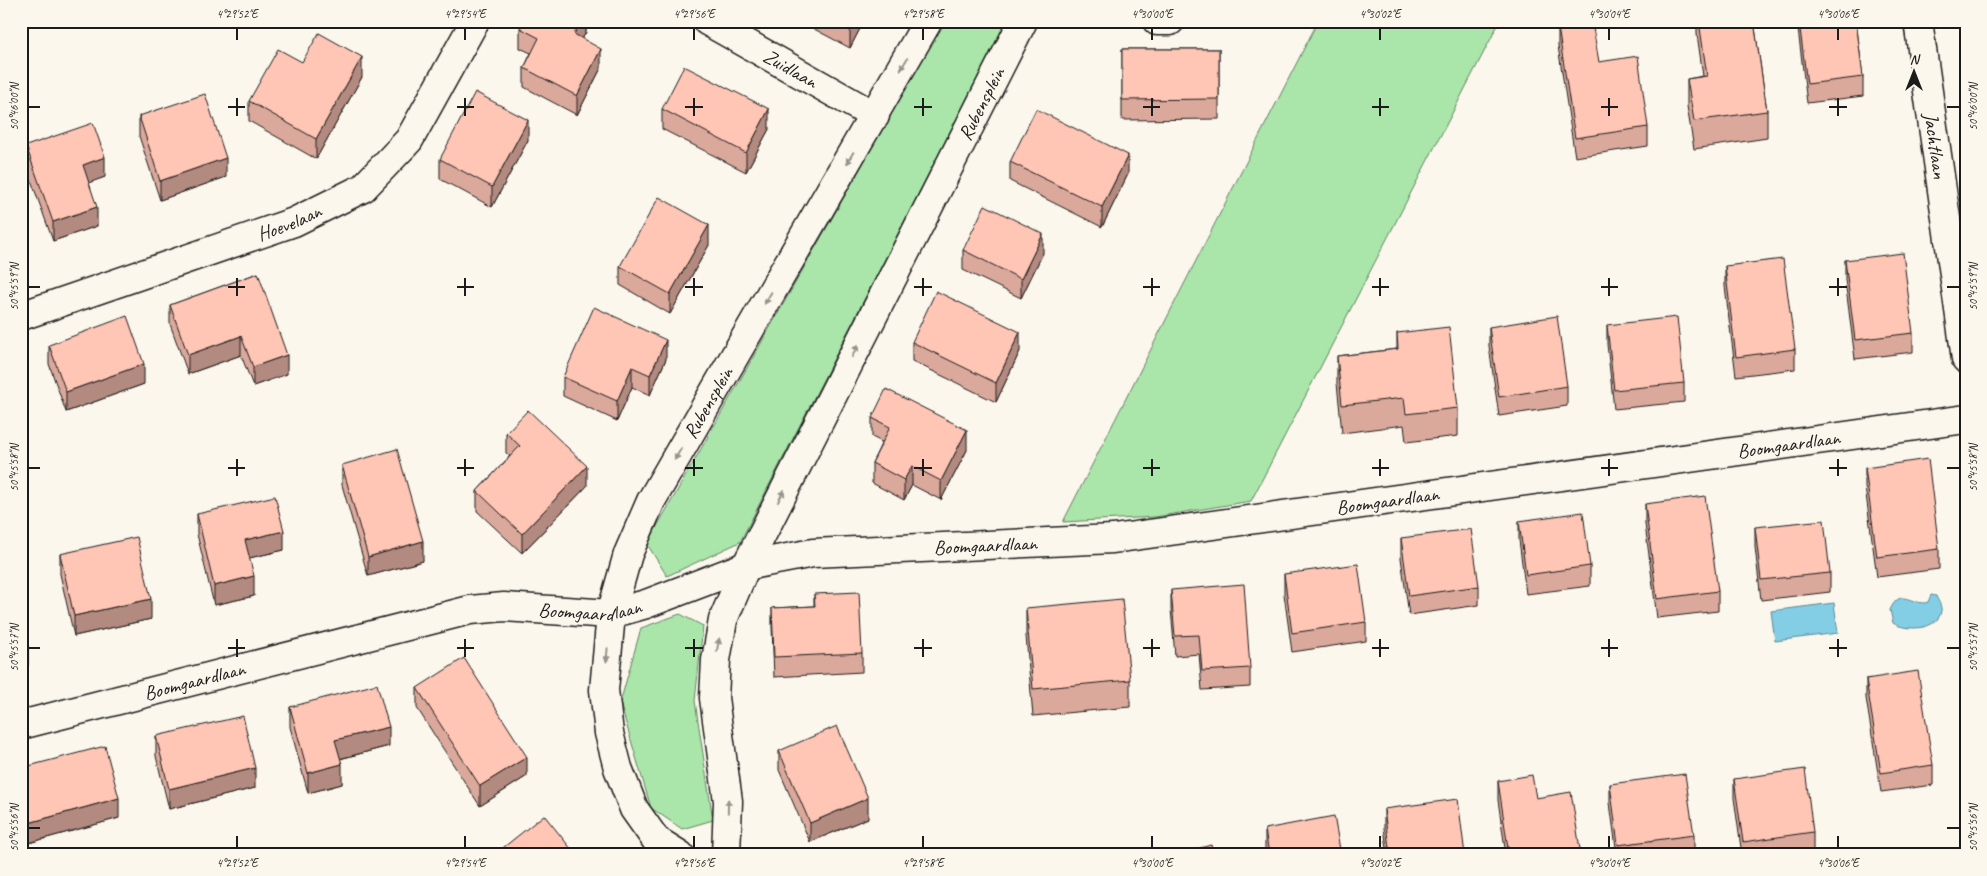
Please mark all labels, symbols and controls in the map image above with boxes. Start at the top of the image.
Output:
text: 4°29'52"E [217,6,259,22]
text: 4°29'54"E [445,6,487,22]
text: 4°29'56"E [674,6,716,22]
text: 4°29'58"E [903,6,945,22]
text: 4°30'00"E [1132,6,1174,22]
text: 4°30'02"E [1360,6,1402,22]
text: 4°30'04"E [1589,6,1631,22]
text: 4°30'06"E [1818,6,1860,22]
street label: Zuidlaan [759,43,823,94]
north arrow [1890,48,1940,98]
text: N [1910,51,1921,68]
one-way arrow [900,56,908,71]
street label: Rubensplein [953,62,1011,145]
text: 50°46'00"N [6,82,22,131]
text: 50°46'00"N [1965,82,1981,131]
street label: Jachtlaan [1918,110,1952,181]
one-way arrow [846,150,854,165]
street label: Hoevelaan [254,198,327,247]
text: 50°45'59"N [6,262,22,311]
text: 50°45'59"N [1965,262,1981,311]
one-way arrow [764,292,773,305]
one-way arrow [851,344,859,358]
street label: Rubensplein [678,362,739,443]
street label: Boomgaardlaan [1736,425,1843,464]
text: 50°45'58"N [6,443,22,492]
text: 50°45'58"N [1965,443,1981,492]
one-way arrow [674,447,682,461]
street label: Boomgaardlaan [1335,481,1442,520]
one-way arrow [777,489,785,503]
street label: Boomgaardlaan [933,531,1039,560]
street label: Boomgaardlaan [538,594,645,627]
text: 50°45'57"N [6,623,22,672]
text: 50°45'57"N [1965,623,1981,672]
one-way arrow [715,637,723,653]
one-way arrow [603,647,611,663]
street label: Boomgaardlaan [141,656,249,706]
one-way arrow [724,798,732,814]
text: 50°45'56"N [6,803,22,852]
text: 50°45'56"N [1965,803,1981,852]
text: 4°29'52"E [217,855,259,871]
text: 4°29'54"E [445,855,487,871]
text: 4°29'56"E [674,855,716,871]
text: 4°29'58"E [903,855,945,871]
text: 4°30'00"E [1132,855,1174,871]
text: 4°30'02"E [1360,855,1402,871]
text: 4°30'04"E [1589,855,1631,871]
text: 4°30'06"E [1818,855,1860,871]

